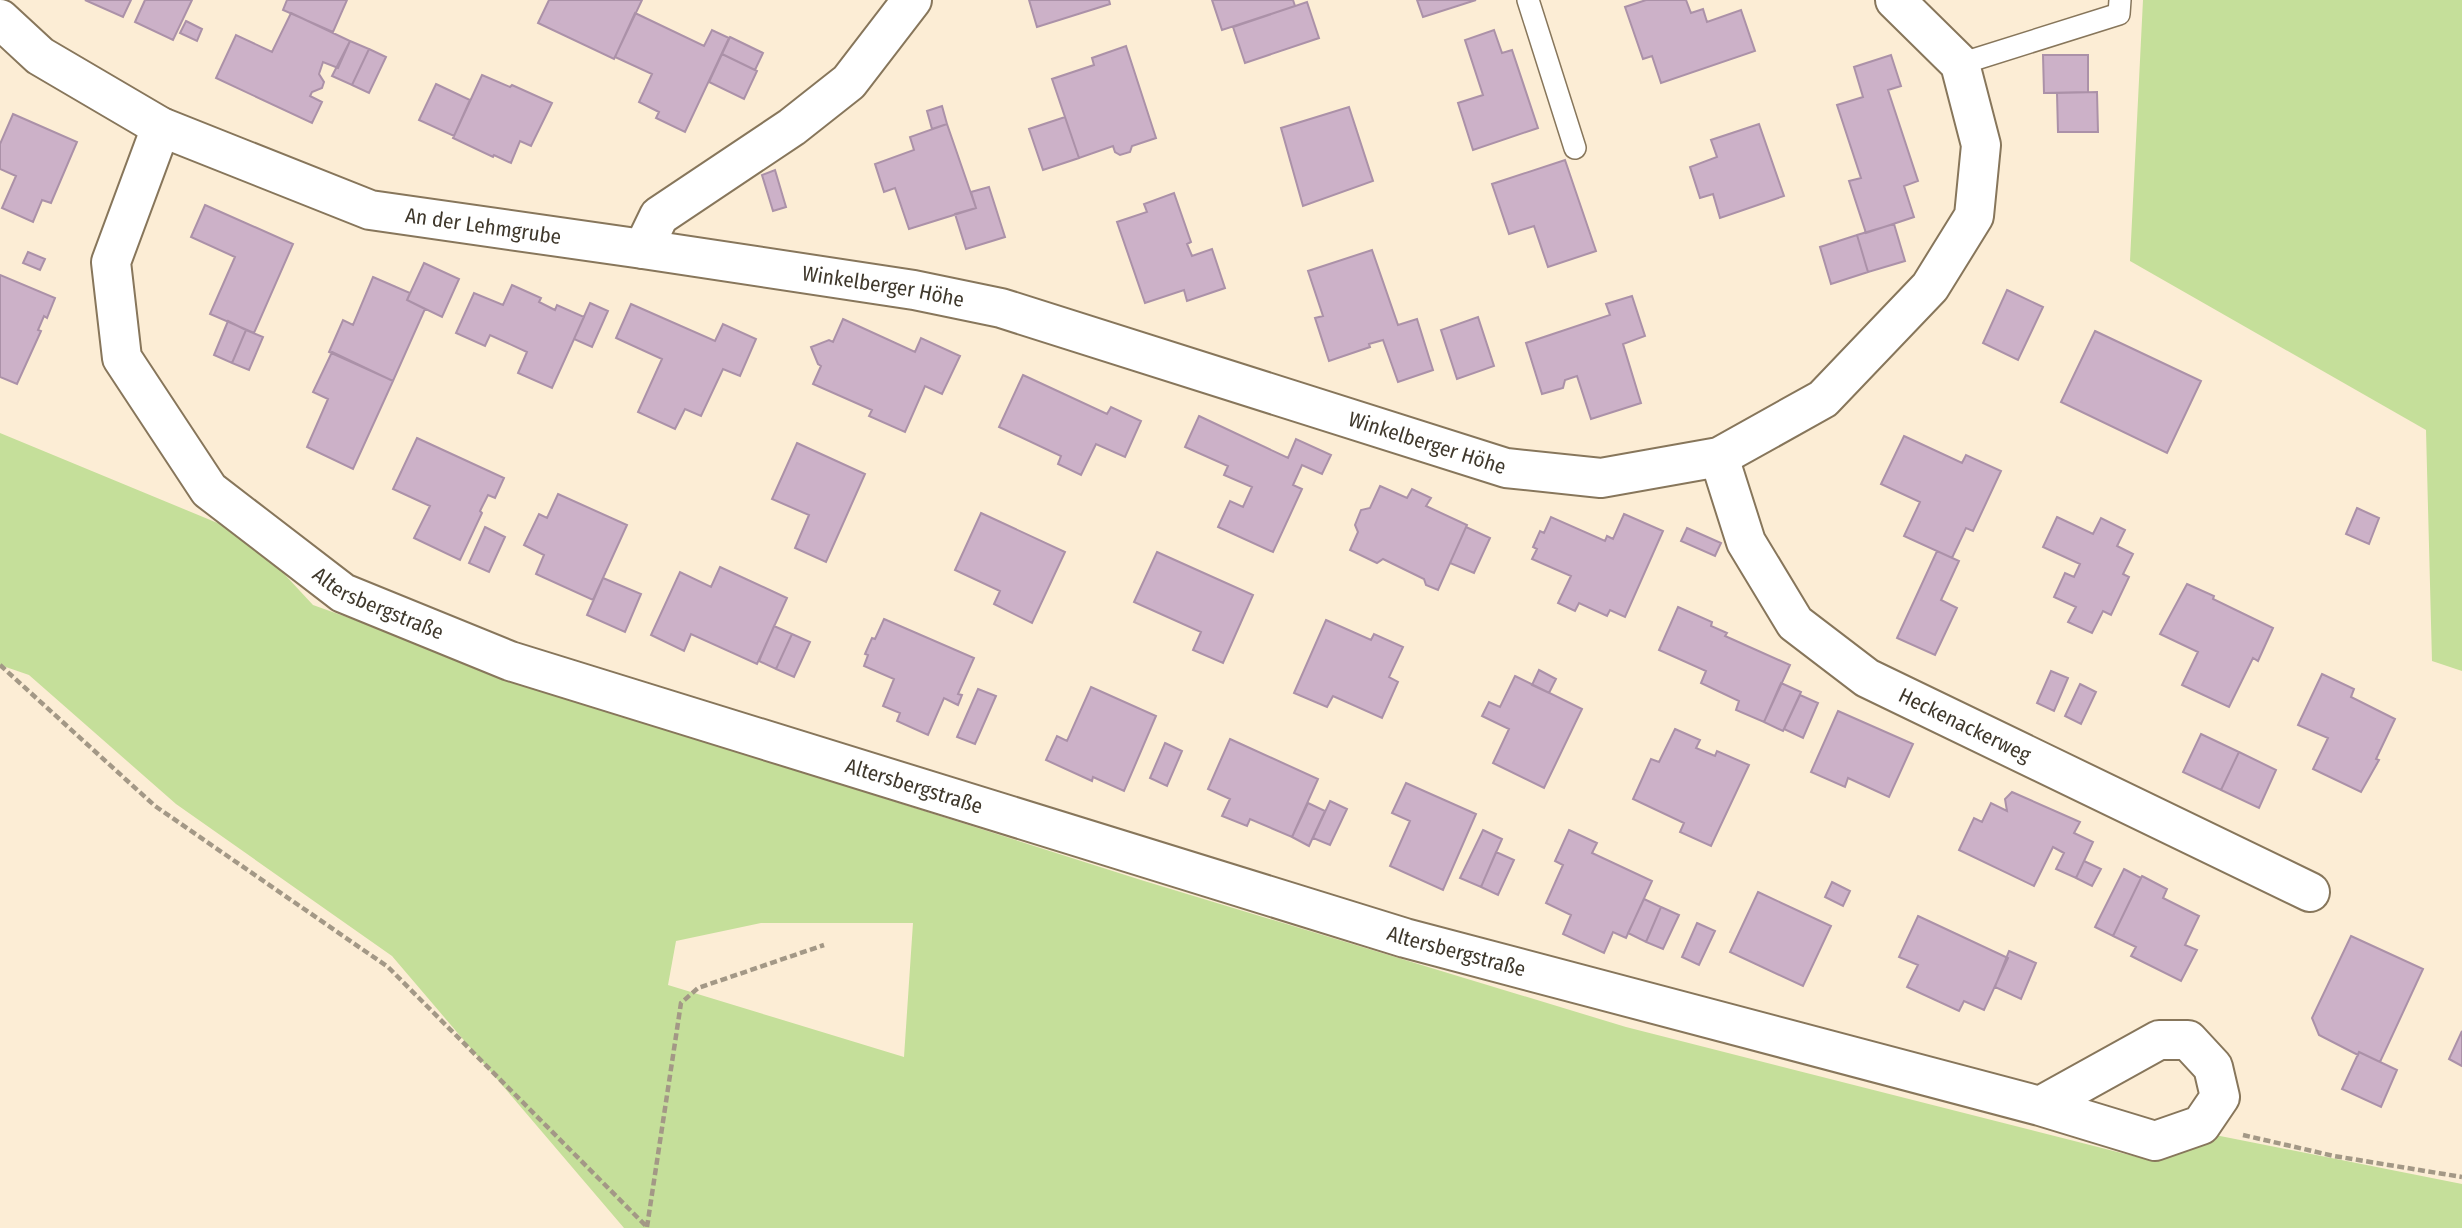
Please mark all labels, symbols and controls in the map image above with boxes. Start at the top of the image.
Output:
street label: An der Lehmgrube [404,202,563,250]
street label: Winkelberger Höhe [800,260,966,313]
street label: Winkelberger Höhe [1345,406,1509,480]
street label: Altersbergstraße [307,561,447,646]
street label: Heckenackerweg [1894,682,2035,768]
street label: Altersbergstraße [842,753,986,820]
street label: Altersbergstraße [1384,920,1528,982]

